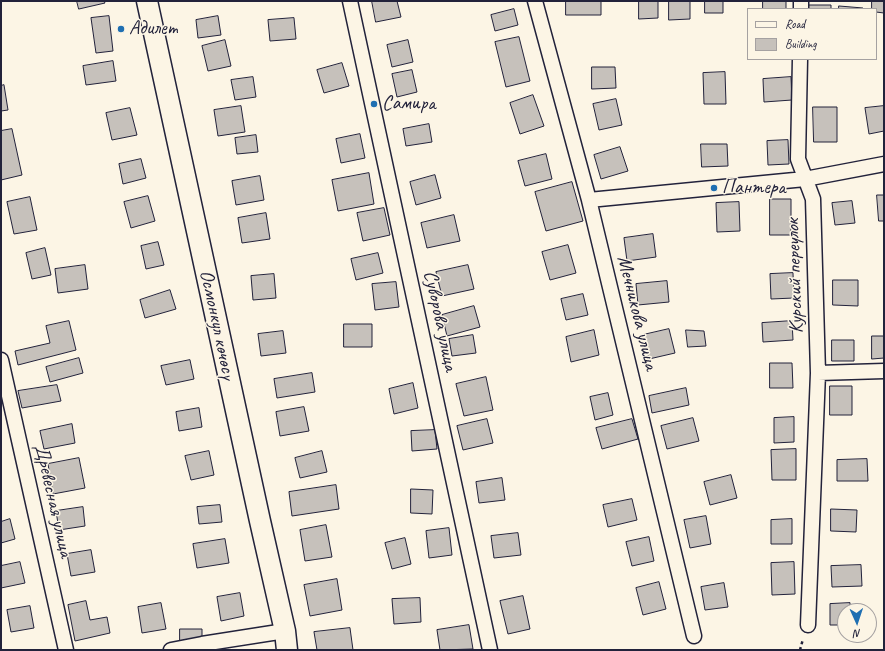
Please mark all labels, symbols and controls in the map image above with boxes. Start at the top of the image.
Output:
legend [747,8,877,60]
text: Road [785,16,805,32]
place label: Адилет [129,17,178,41]
marker: Адилет [116,24,126,34]
text: Building [785,36,817,52]
place label: Самира [382,92,435,116]
marker: Самира [369,99,379,109]
place label: Пантера [722,176,786,200]
marker: Пантера [709,183,719,193]
street label: Курский переулок [781,218,809,334]
street label: Мечникова улица [611,253,663,373]
street label: Осмонкул көчөсү [194,268,240,382]
street label: Суворова улица [418,268,462,374]
street label: Древесная улица [28,442,78,560]
north arrow [837,603,877,643]
text: N [854,627,861,641]

